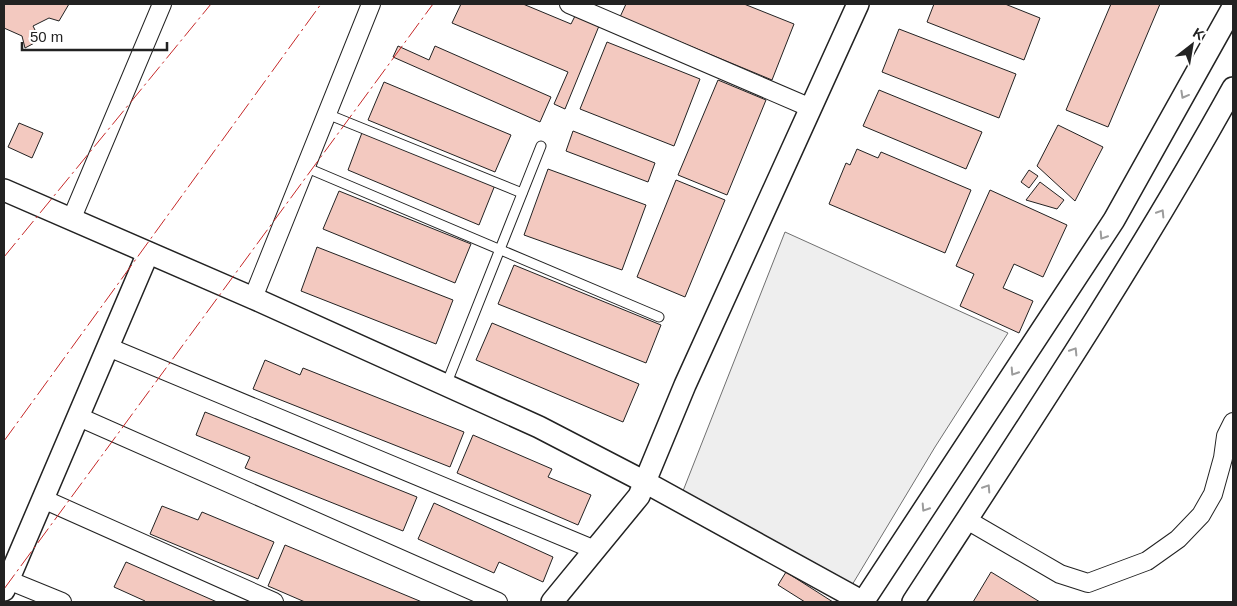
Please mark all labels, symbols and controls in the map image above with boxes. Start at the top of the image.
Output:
scale bar [22,20,168,52]
north arrow [1167,20,1217,70]
text: K [1190,24,1207,43]
text: 50 m [30,28,63,45]
one-way arrow [1180,89,1190,98]
one-way arrow [1154,210,1164,219]
one-way arrow [1100,230,1109,240]
one-way arrow [1068,347,1078,356]
one-way arrow [1011,366,1020,376]
one-way arrow [981,484,990,494]
one-way arrow [922,502,931,512]

